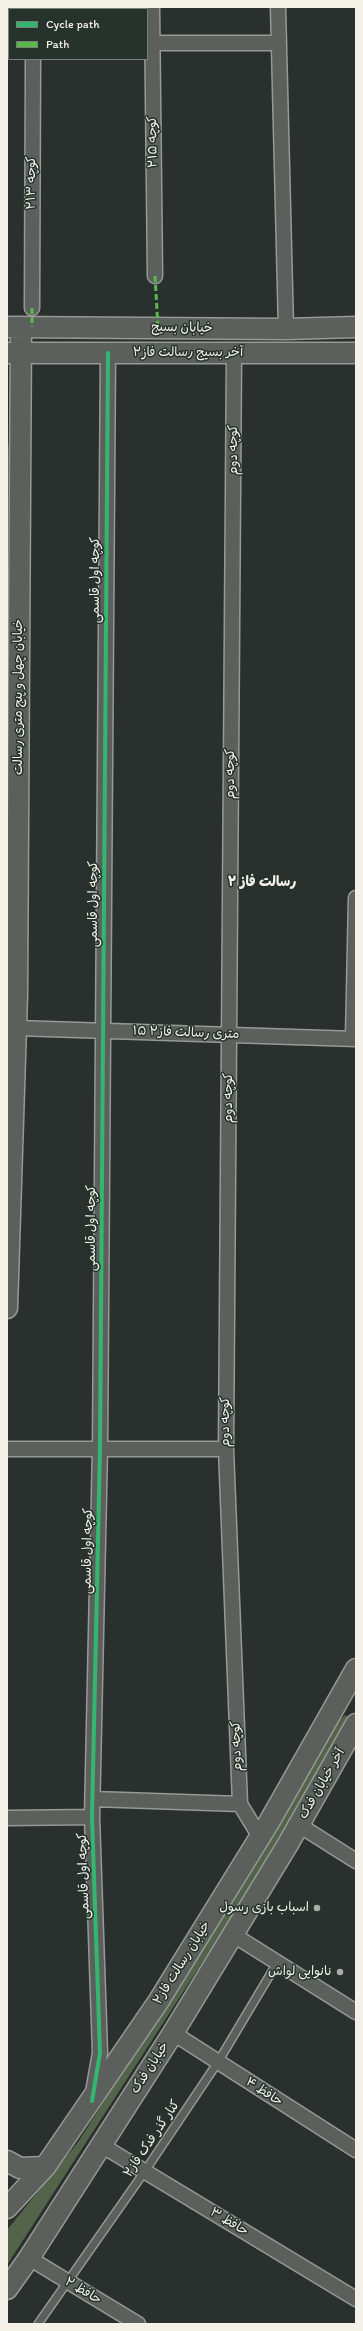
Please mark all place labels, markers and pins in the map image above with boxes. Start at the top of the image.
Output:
place label: اسباب بازی رسول [219,1900,309,1916]
marker: اسباب بازی رسول [312,1903,322,1913]
place label: نانوایی لواش [268,1964,332,1980]
marker: نانوایی لواش [335,1967,345,1977]

